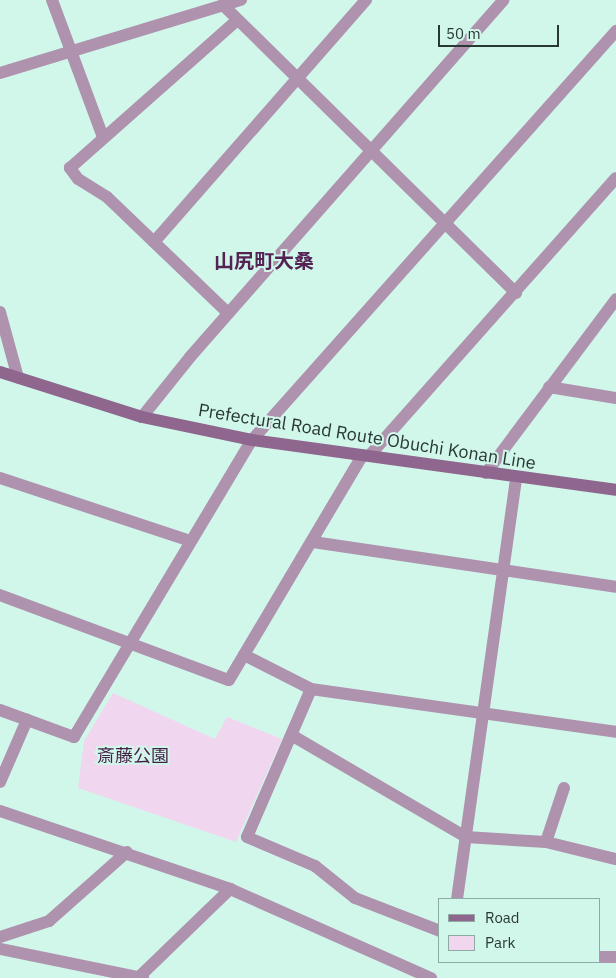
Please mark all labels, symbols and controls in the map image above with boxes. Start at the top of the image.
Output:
scale bar [441,15,562,47]
text: 50 m [446,24,481,43]
district label: 山尻町大桑 [214,248,314,272]
street label: Prefectural Road Route Obuchi Konan Line [197,400,537,474]
park label: 斎藤公園 [97,745,169,767]
legend [438,898,601,963]
text: Road [485,908,520,927]
text: Park [485,933,515,952]

